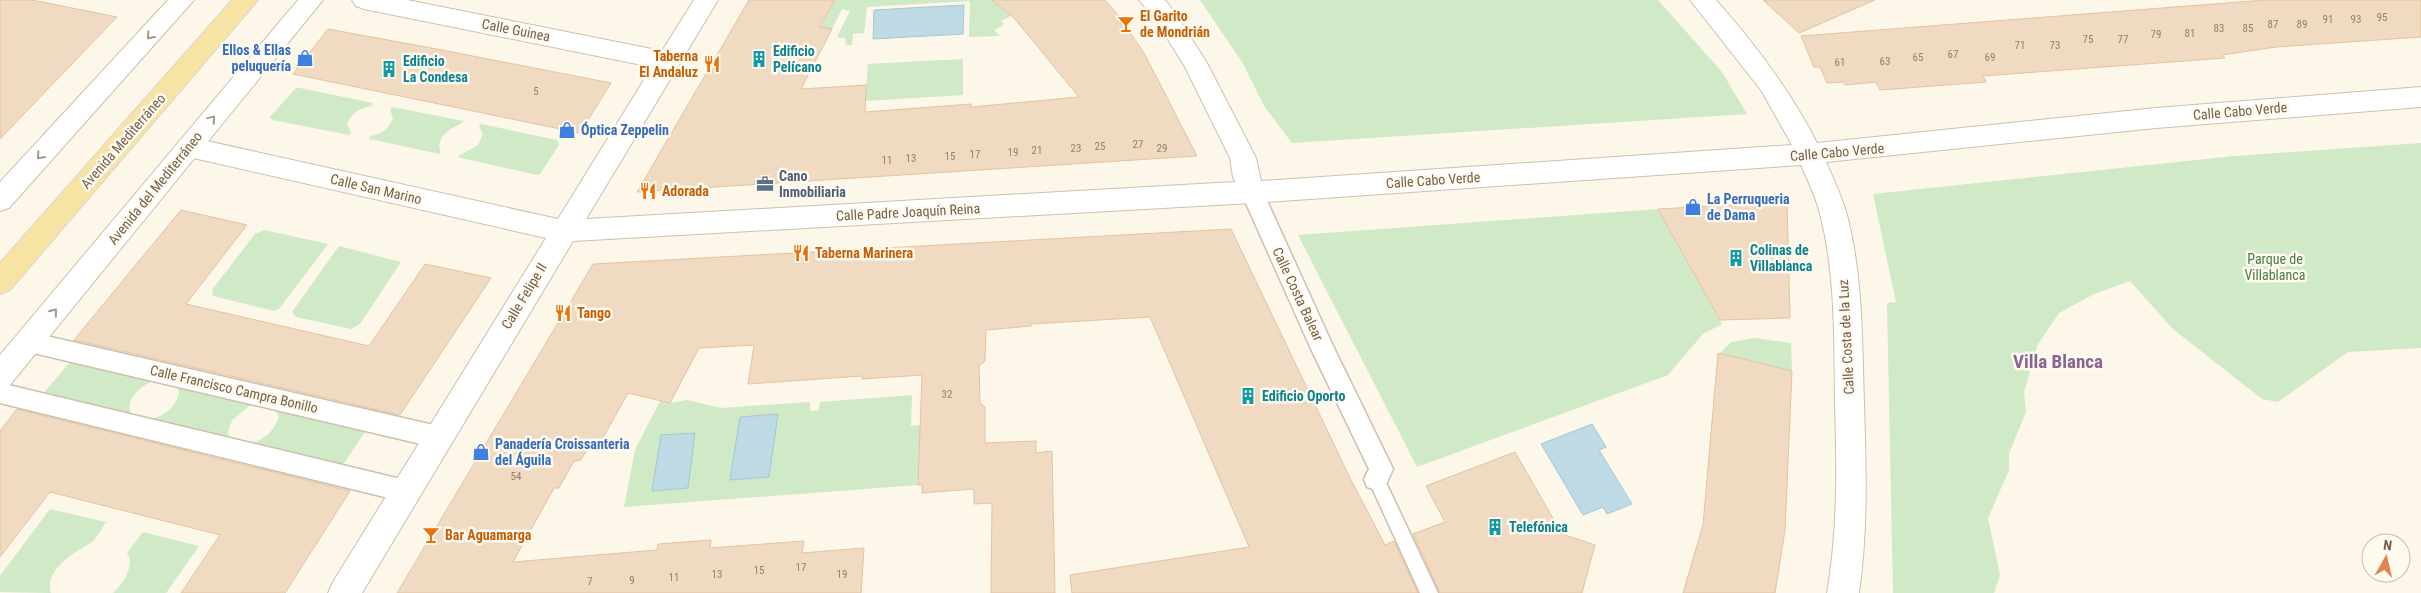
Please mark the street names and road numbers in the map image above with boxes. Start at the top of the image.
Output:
street label: Calle Guinea [481,16,551,44]
street label: Avenida Mediterráneo [77,90,169,192]
street label: Calle Cabo Verde [2192,99,2288,123]
street label: Avenida del Mediterráneo [105,128,205,248]
street label: Calle Cabo Verde [1789,140,1885,164]
street label: Calle Cabo Verde [1385,169,1481,191]
street label: Calle San Marino [329,171,423,207]
street label: Calle Padre Joaquín Reina [836,200,980,224]
street label: Calle Costa Balear [1269,245,1327,343]
street label: Calle Felipe II [498,260,550,332]
street label: Calle Costa de la Luz [1835,279,1857,395]
street label: Calle Francisco Campra Bonillo [149,362,319,416]

